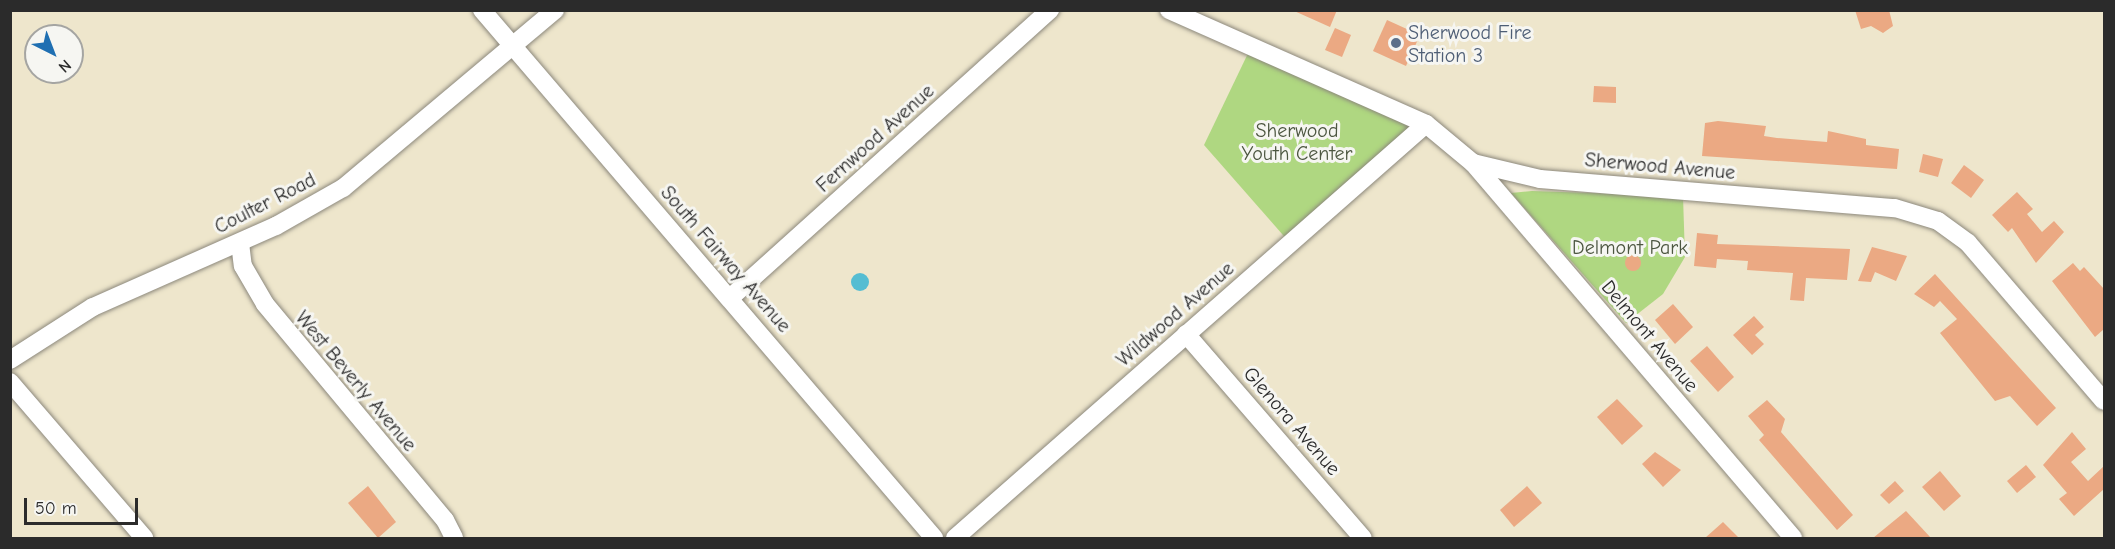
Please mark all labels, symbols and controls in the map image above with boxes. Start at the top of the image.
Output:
place label: Sherwood Fire Station 3 [1408,20,1531,67]
north arrow [24,24,84,84]
marker: Sherwood Fire Station 3 [1389,36,1403,50]
text: N [55,56,75,76]
street label: Fernwood Avenue [811,79,939,197]
park label: Sherwood Youth Center [1241,119,1353,166]
street label: Sherwood Avenue [1584,147,1736,185]
street label: Coulter Road [210,167,320,239]
street label: South Fairway Avenue [656,181,796,337]
park label: Delmont Park [1572,235,1688,259]
street label: Wildwood Avenue [1111,256,1239,372]
street label: Delmont Avenue [1596,275,1704,397]
street label: West Beverly Avenue [290,306,422,456]
street label: Glenora Avenue [1238,362,1346,480]
scale bar [27,486,141,524]
text: 50 m [35,498,77,519]

